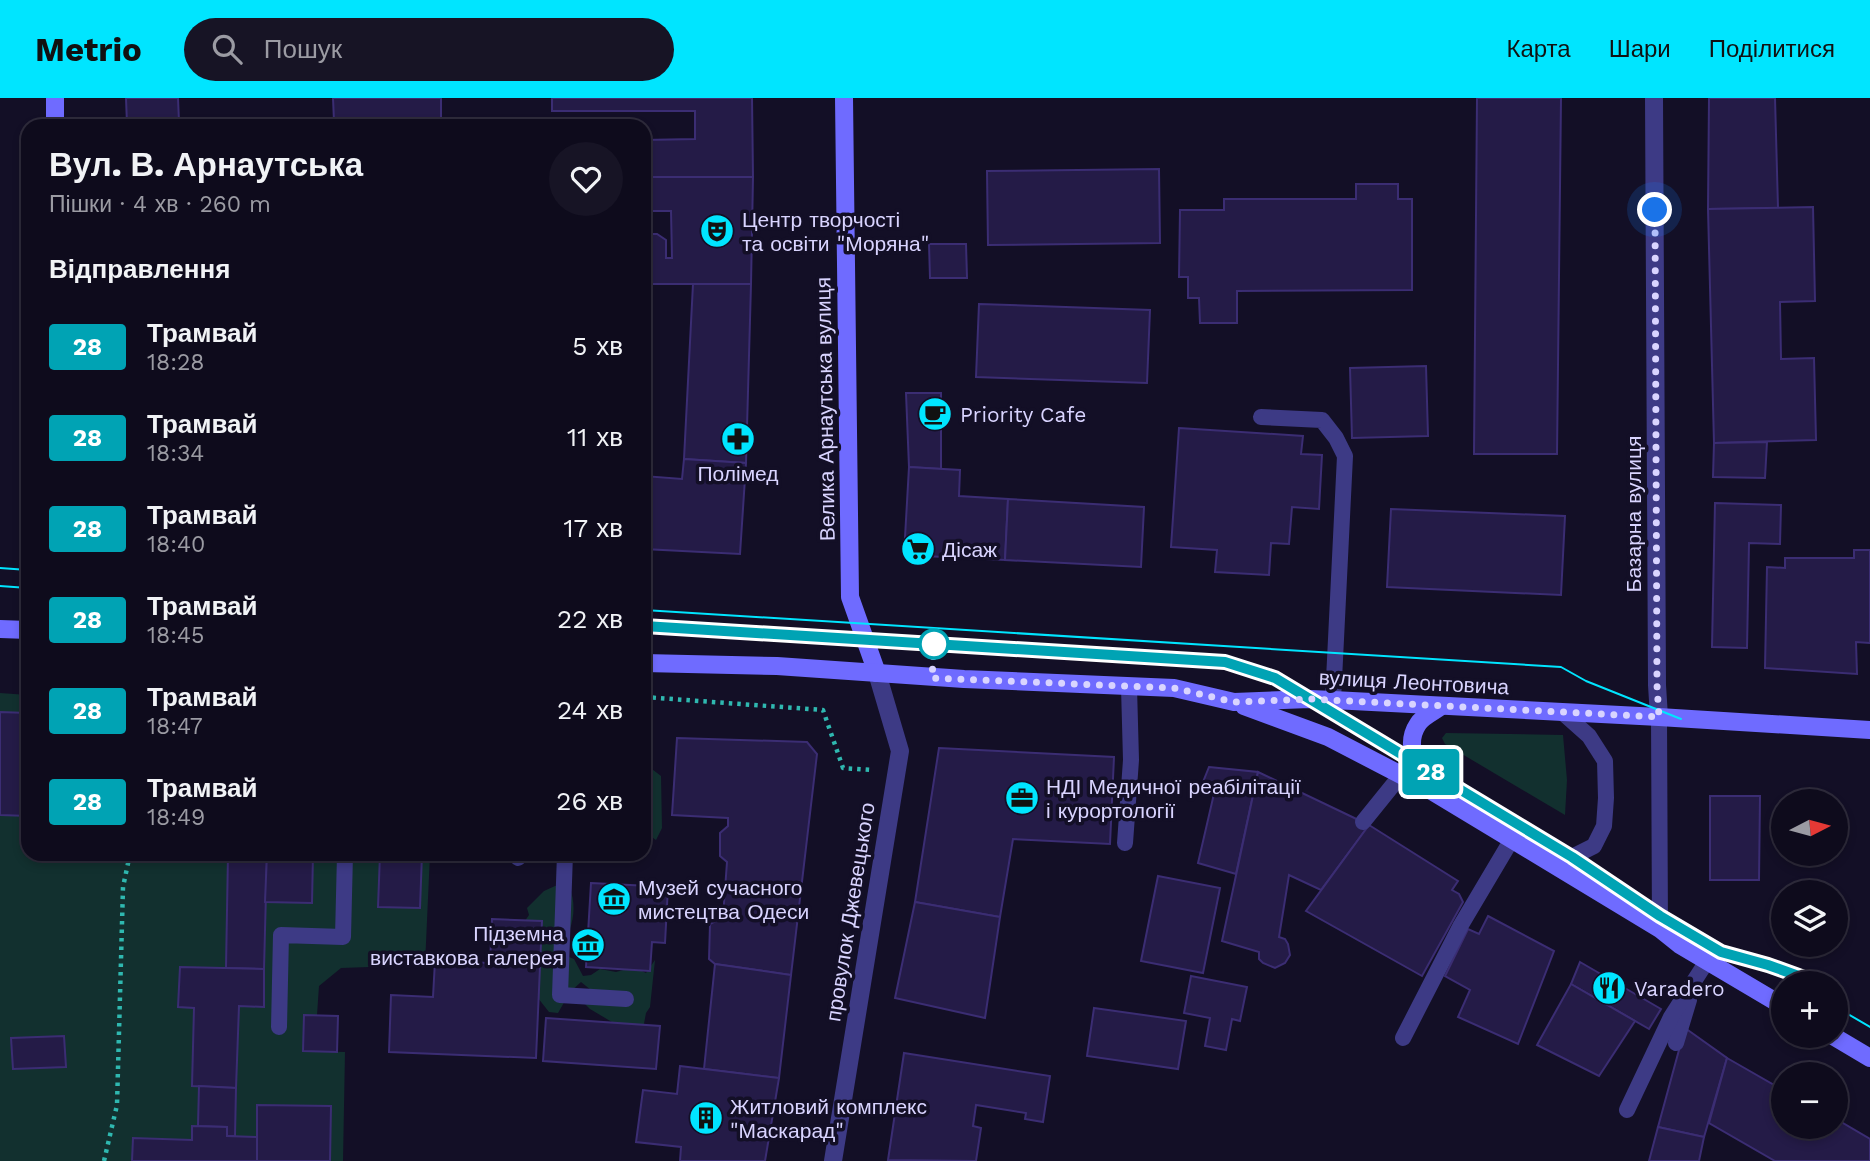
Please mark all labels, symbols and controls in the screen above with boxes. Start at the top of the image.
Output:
search box [184,18,674,81]
text: Metrio [35,30,142,69]
icon: search [208,30,246,68]
text: Пошук [264,34,342,64]
text: Карта [1506,35,1571,63]
text: Шари [1609,35,1671,63]
text: Поділитися [1709,35,1835,63]
button: heart [549,142,623,216]
text: Вул. В. Арнаутська [49,145,363,184]
text: Пішки · 4 хв · 260 m [49,191,271,218]
your location [1637,192,1672,227]
place label: Центр творчості та освіти "Моряна" [742,207,929,256]
theatre icon: Центр творчості та освіти "Моряна" [698,212,736,250]
text: Відправлення [49,254,230,284]
street label: Велика Арнаутська вулиця [810,277,840,541]
text: Трамвай [147,318,258,348]
text: 5 хв [572,331,623,361]
text: 28 [73,333,102,361]
text: 18:28 [147,349,205,376]
cafe icon: Priority Cafe [916,395,954,433]
place label: Priority Cafe [960,402,1086,427]
text: Трамвай [147,409,258,439]
pharmacy icon: Полімед [719,420,757,458]
text: 11 хв [567,422,623,452]
text: 28 [73,424,102,452]
street label: Базарна вулиця [1621,436,1646,592]
text: 18:34 [147,440,204,467]
place label: Полімед [697,461,779,486]
text: Трамвай [147,500,258,530]
text: 17 хв [563,513,623,543]
text: 28 [73,515,102,543]
supermarket icon: Дісаж [899,530,937,568]
text: 18:40 [147,531,205,558]
place label: Дісаж [942,537,997,562]
text: Трамвай [147,591,258,621]
text: 22 хв [557,604,623,634]
text: 28 [73,606,102,634]
text: 18:45 [147,622,204,649]
unlabelled marker [919,629,949,659]
street label: вулиця Леонтовича [1318,665,1510,699]
text: Трамвай [147,682,258,712]
text: 24 хв [557,695,623,725]
text: 28 [73,697,102,725]
text: 18:47 [147,713,203,740]
line badge: 28 [1400,749,1462,795]
text: 28 [1416,758,1446,786]
text: Трамвай [147,773,258,803]
place label: НДІ Медичної реабілітації і курортології [1046,774,1301,823]
office icon: НДІ Медичної реабілітації і курортології [1003,779,1041,817]
text: 26 хв [556,786,623,816]
text: 28 [73,788,102,816]
north arrow [1771,789,1848,866]
map controls [1771,789,1848,1139]
street label: провулок Джевецького [820,801,880,1023]
text: 18:49 [147,804,205,831]
place label: Музей сучасного мистецтва Одеси [638,875,809,924]
museum icon: Музей сучасного мистецтва Одеси [595,880,633,918]
button: layers [1771,880,1848,957]
place label: Підземна виставкова галерея [370,921,564,970]
museum icon: Підземна виставкова галерея [569,926,607,964]
restaurant icon: Varadero [1590,969,1628,1007]
button: + [1771,971,1848,1048]
place label: Varadero [1634,976,1725,1001]
button: − [1771,1062,1848,1139]
place label: Житловий комплекс "Маскарад" [730,1094,927,1143]
building icon: Житловий комплекс "Маскарад" [687,1099,725,1137]

